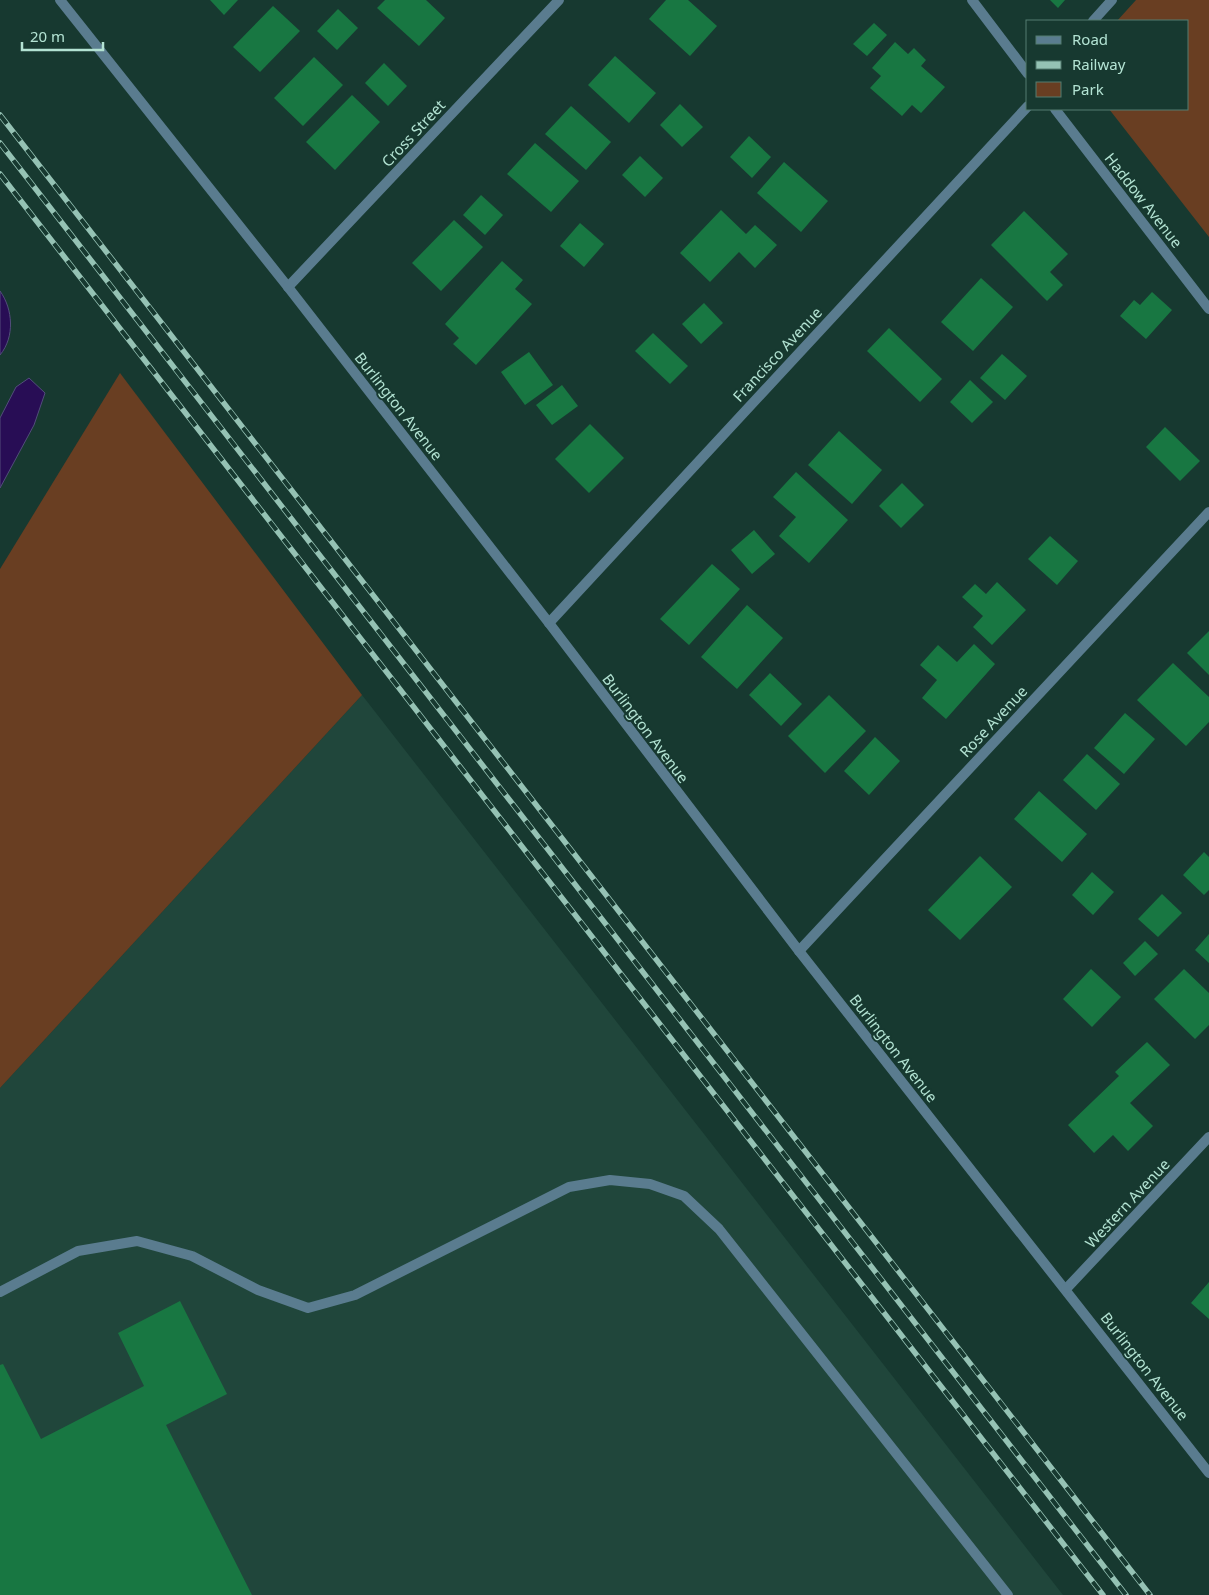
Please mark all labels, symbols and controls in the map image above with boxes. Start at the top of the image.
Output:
scale bar [22,20,104,52]
legend [1026,20,1189,110]
text: 20 m [30,26,65,46]
text: Road [1072,29,1108,49]
text: Railway [1072,54,1126,74]
text: Park [1072,79,1104,99]
street label: Cross Street [377,95,450,171]
street label: Haddow Avenue [1101,148,1187,252]
street label: Francisco Avenue [728,302,826,406]
street label: Burlington Avenue [351,348,447,464]
street label: Burlington Avenue [598,669,694,787]
street label: Rose Avenue [955,681,1031,761]
street label: Burlington Avenue [846,990,942,1106]
street label: Western Avenue [1080,1154,1174,1252]
street label: Burlington Avenue [1097,1308,1193,1424]

